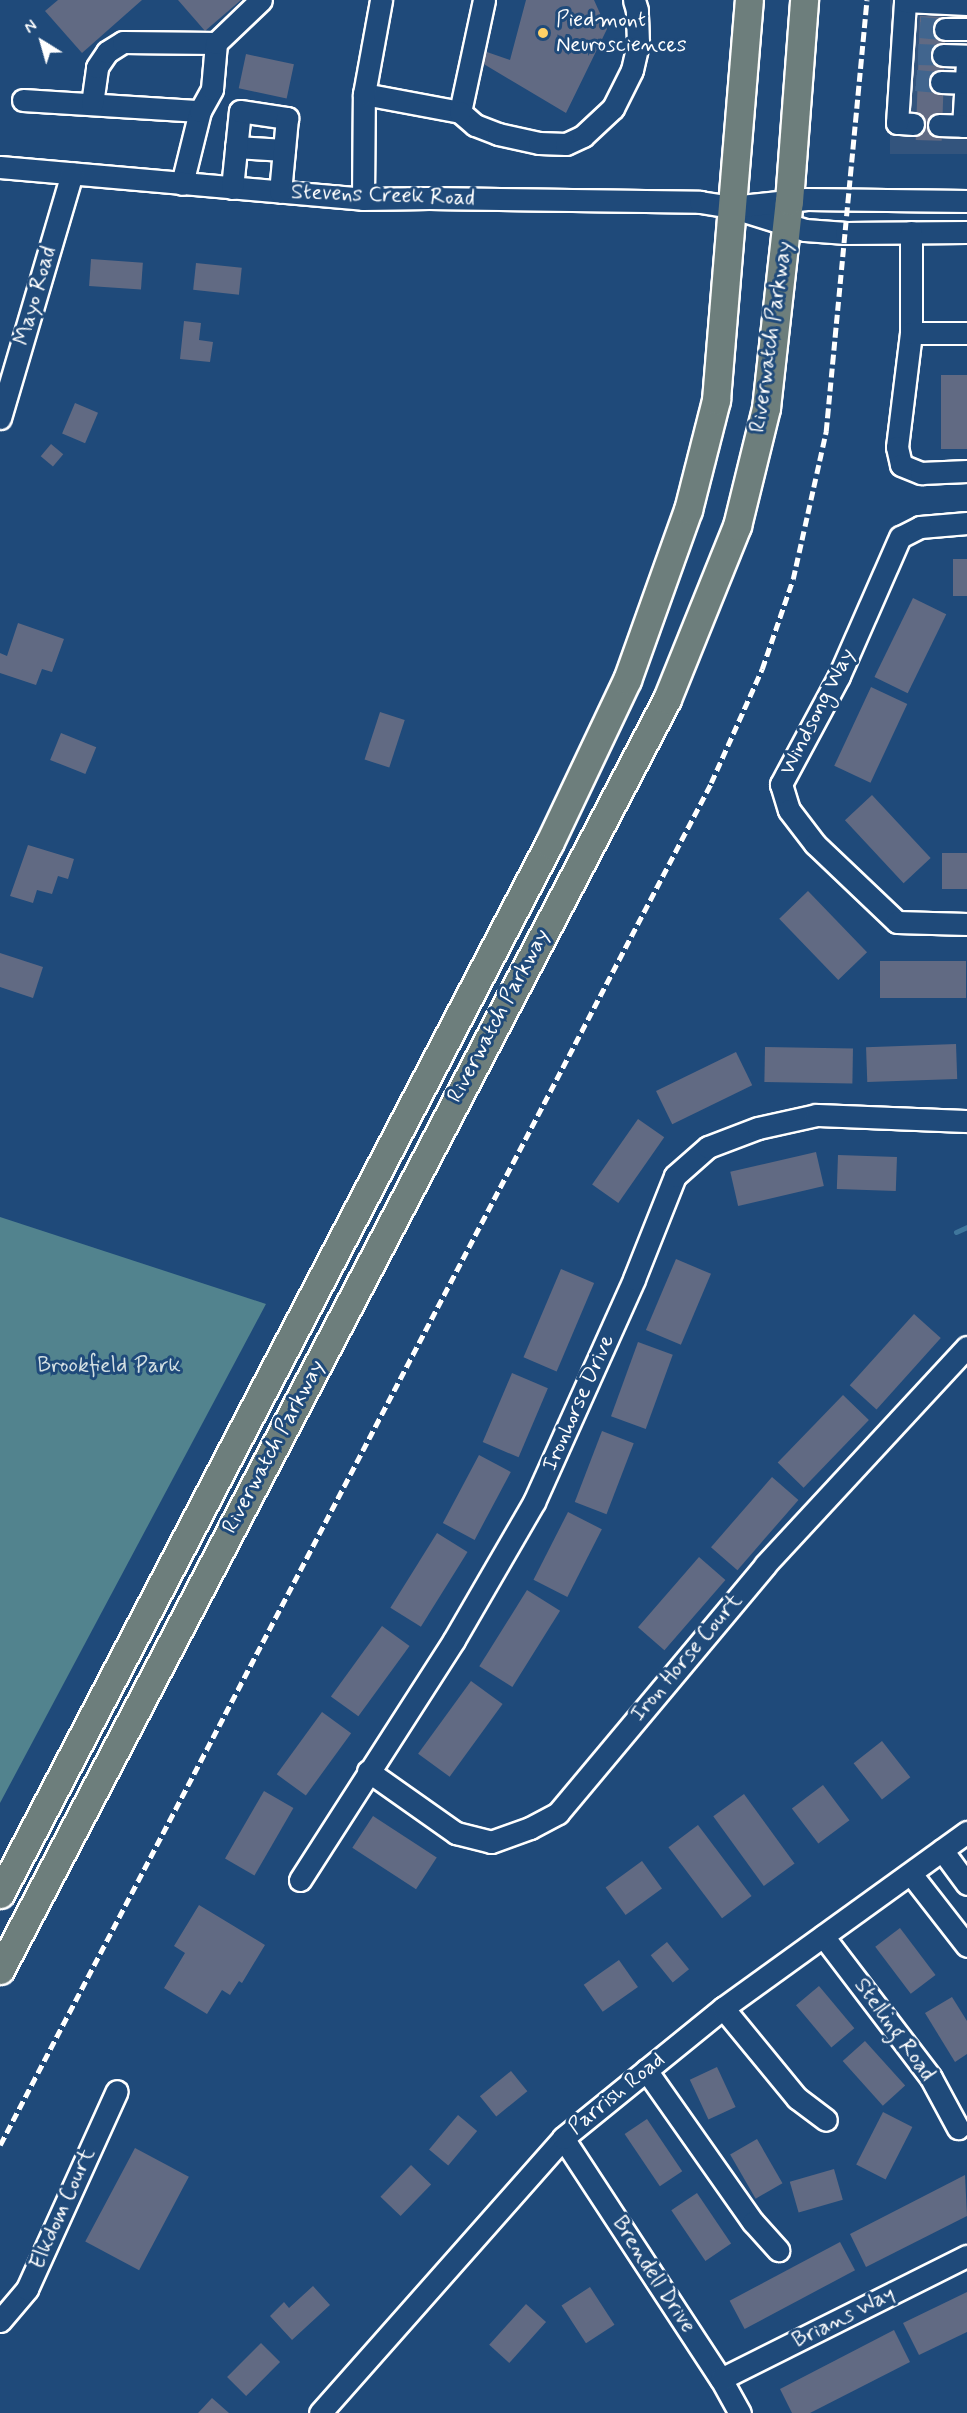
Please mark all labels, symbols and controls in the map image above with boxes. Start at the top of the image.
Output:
place label: Piedmont Neurosciences [556,7,687,58]
north arrow [12,12,72,72]
text: N [20,16,41,39]
marker: Piedmont Neurosciences [534,24,552,42]
street label: Stevens Creek Road [291,180,475,212]
street label: Riverwatch Parkway [746,240,798,434]
street label: Mayo Road [9,244,63,348]
street label: Windsong Way [775,644,861,780]
street label: Riverwatch Parkway [442,925,556,1107]
street label: Ironhorse Drive [538,1332,620,1474]
park label: Brookfield Park [39,1354,179,1380]
street label: Riverwatch Parkway [217,1356,331,1538]
street label: Iron Horse Court [627,1590,747,1726]
street label: Stelling Road [848,1974,940,2086]
street label: Parrish Road [563,2047,671,2141]
street label: Elkdom Court [25,2145,101,2273]
street label: Brendell Drive [605,2212,701,2338]
street label: Brians Way [787,2280,901,2356]

